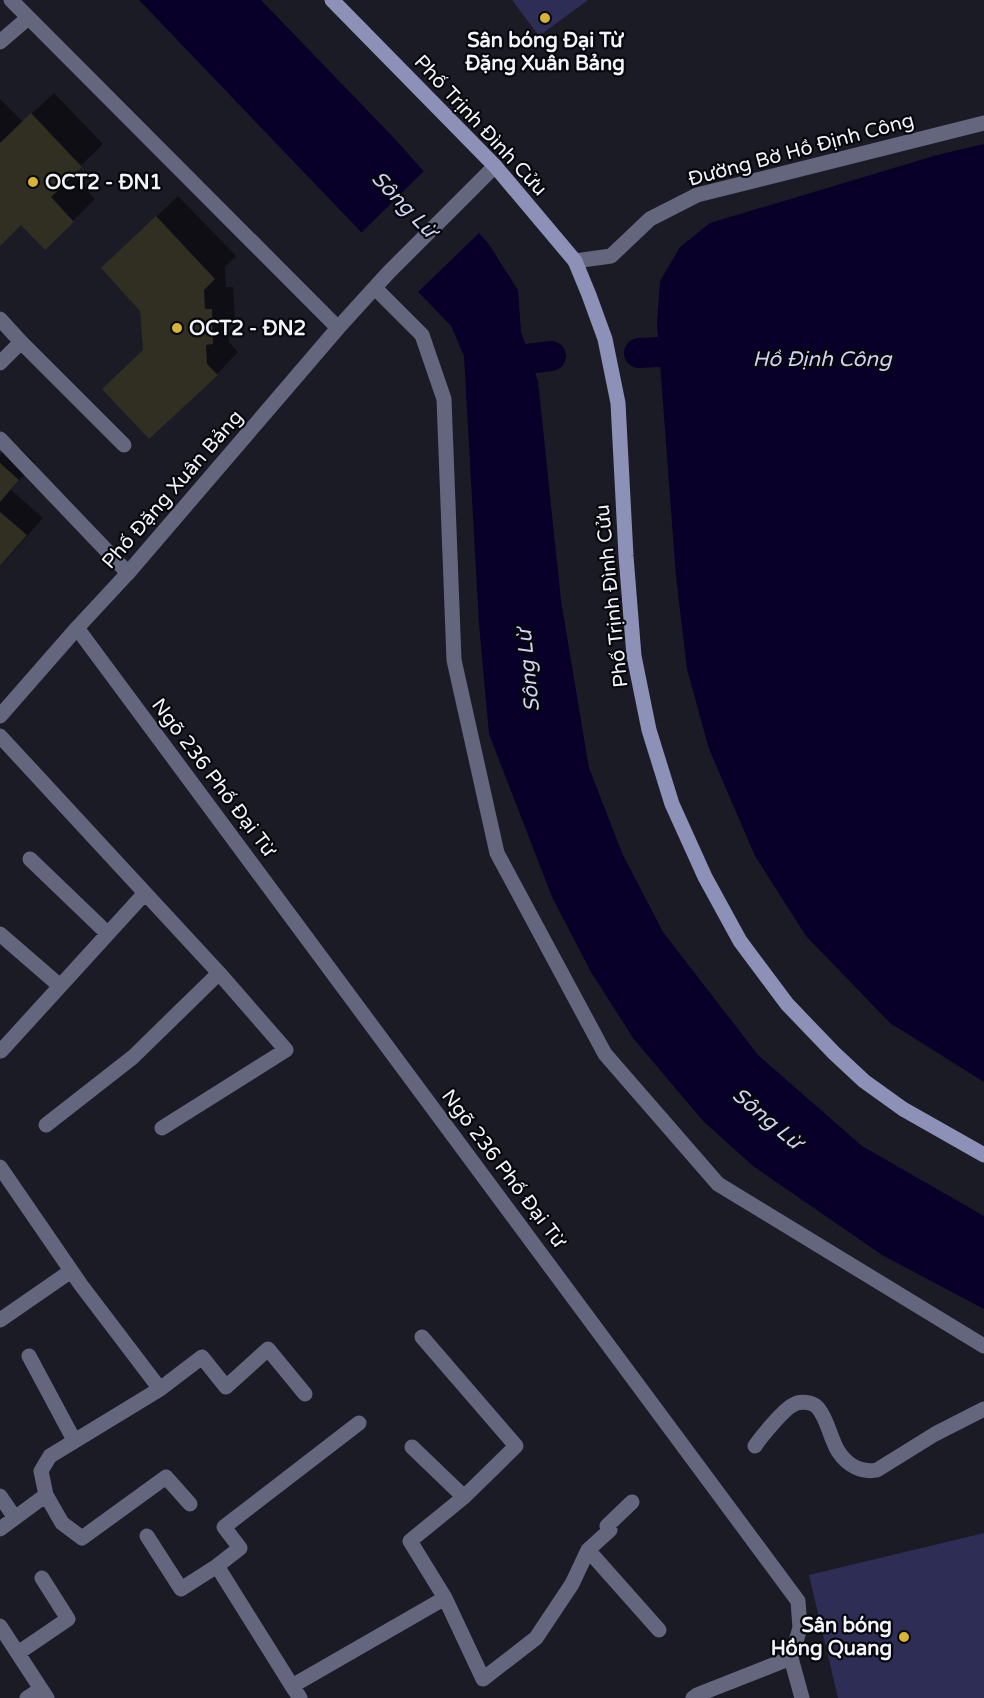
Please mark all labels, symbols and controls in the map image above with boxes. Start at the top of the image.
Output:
marker: Sân bóng Đại Từ Đặng Xuân Bảng [538,11,552,25]
place label: Sân bóng Đại Từ Đặng Xuân Bảng [464,29,625,76]
street label: Phố Trịnh Đình Cửu [409,50,552,201]
street label: Đường Bờ Hồ Định Công [686,108,917,192]
water label: Sông Lừ [366,166,445,246]
place label: OCT2 - ĐN1 [45,171,162,195]
marker: OCT2 - ĐN1 [26,175,40,189]
place label: OCT2 - ĐN2 [189,317,306,341]
marker: OCT2 - ĐN2 [170,321,184,335]
water label: Hồ Định Công [753,347,893,372]
street label: Phố Đặng Xuân Bảng [97,405,248,574]
street label: Phố Trịnh Đình Cửu [590,503,634,689]
water label: Sông Lừ [511,624,545,713]
street label: Ngõ 236 Phố Đại Từ [146,694,281,862]
water label: Sông Lừ [727,1082,810,1158]
street label: Ngõ 236 Phố Đại Từ [436,1085,571,1253]
place label: Sân bóng Hồng Quang [771,1614,892,1661]
marker: Sân bóng Hồng Quang [897,1630,911,1644]

